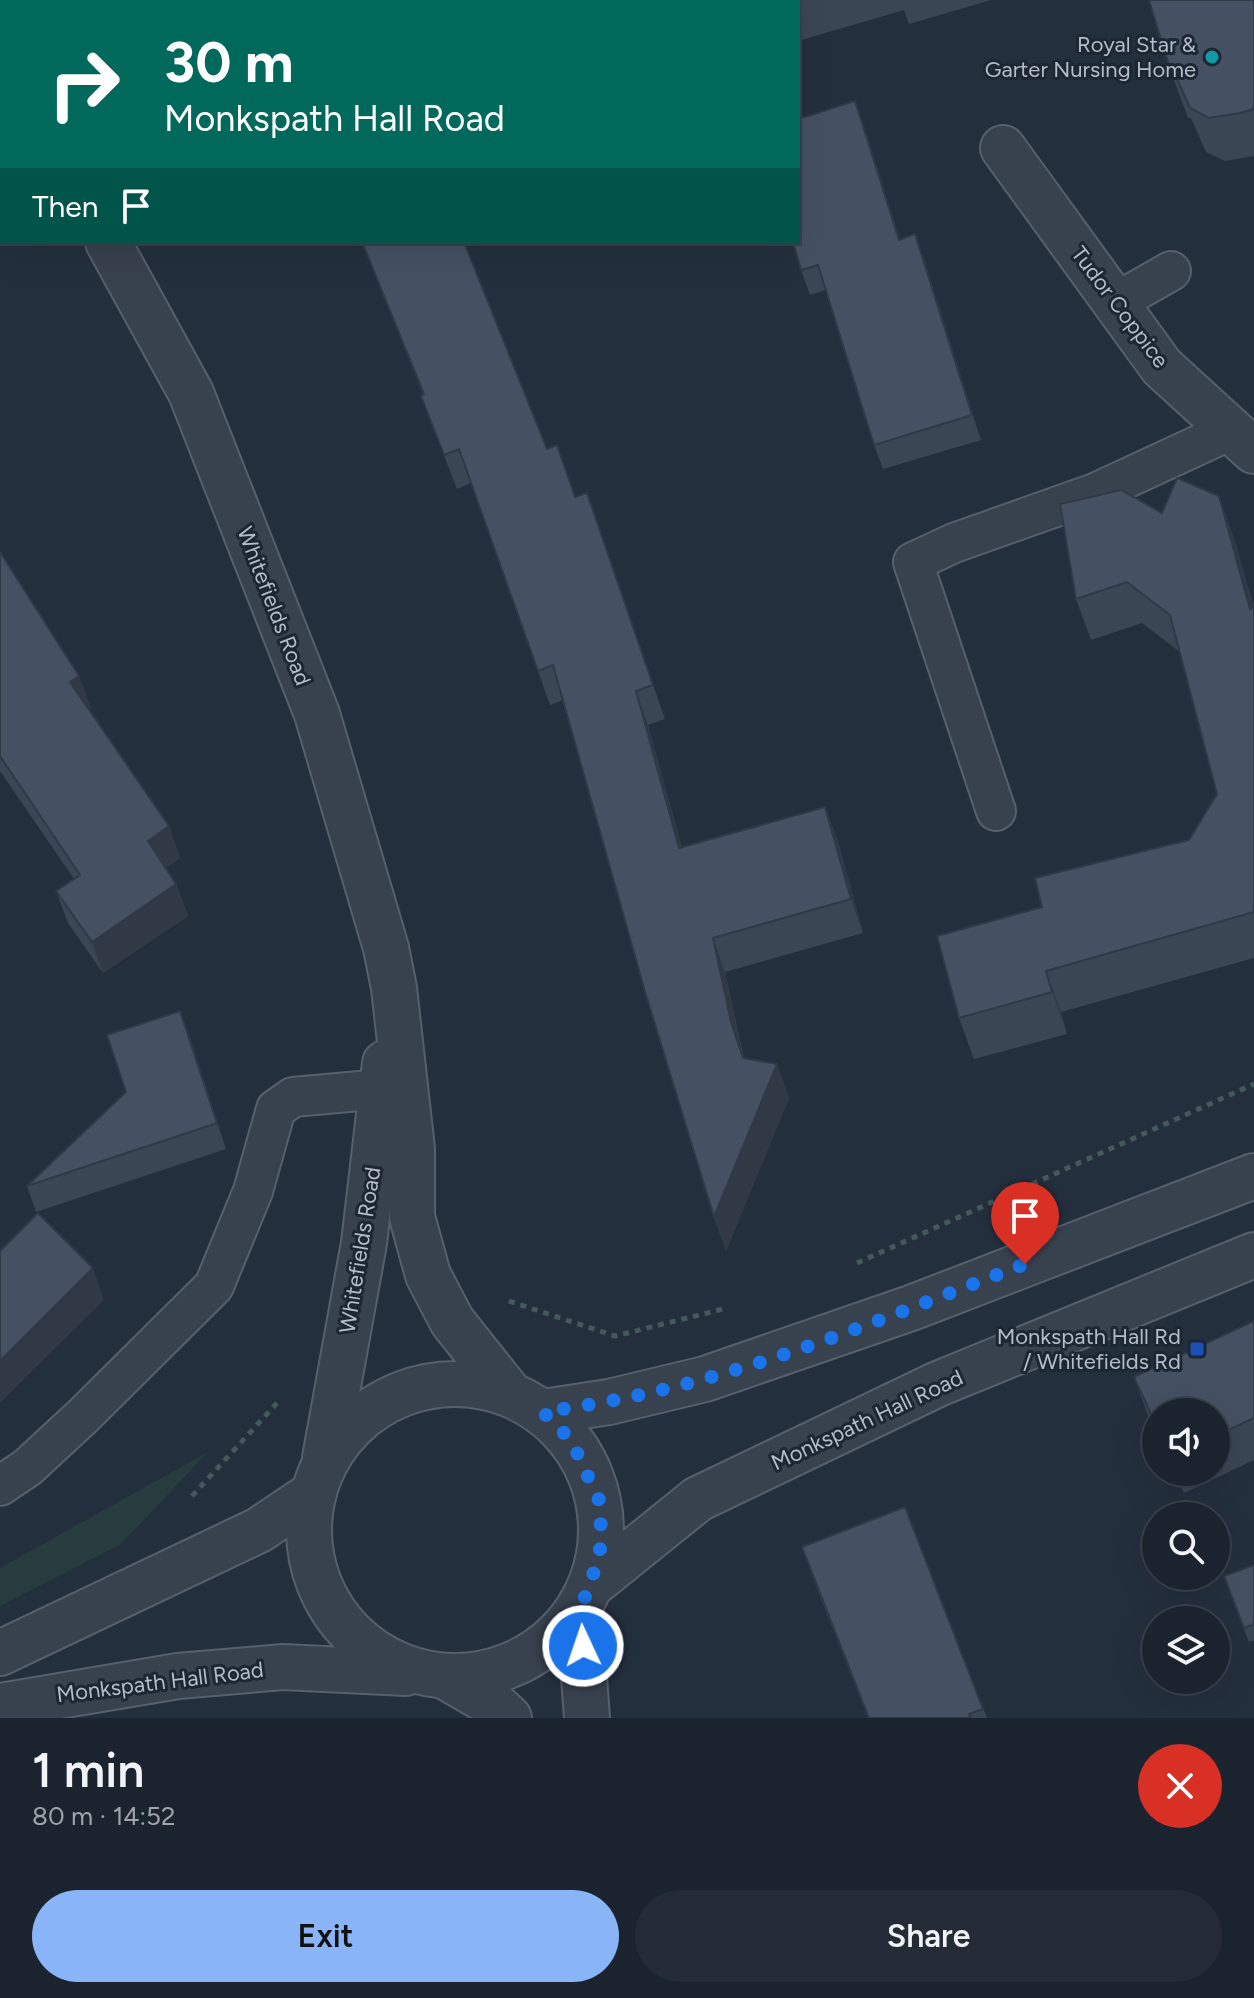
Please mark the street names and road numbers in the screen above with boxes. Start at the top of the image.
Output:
street label: Tudor Coppice [1065,241,1175,373]
street label: Whitefields Road [231,523,317,689]
street label: Whitefields Road [334,1165,386,1335]
street label: Monkspath Hall Road [767,1364,967,1476]
street label: Monkspath Hall Road [55,1656,265,1708]

